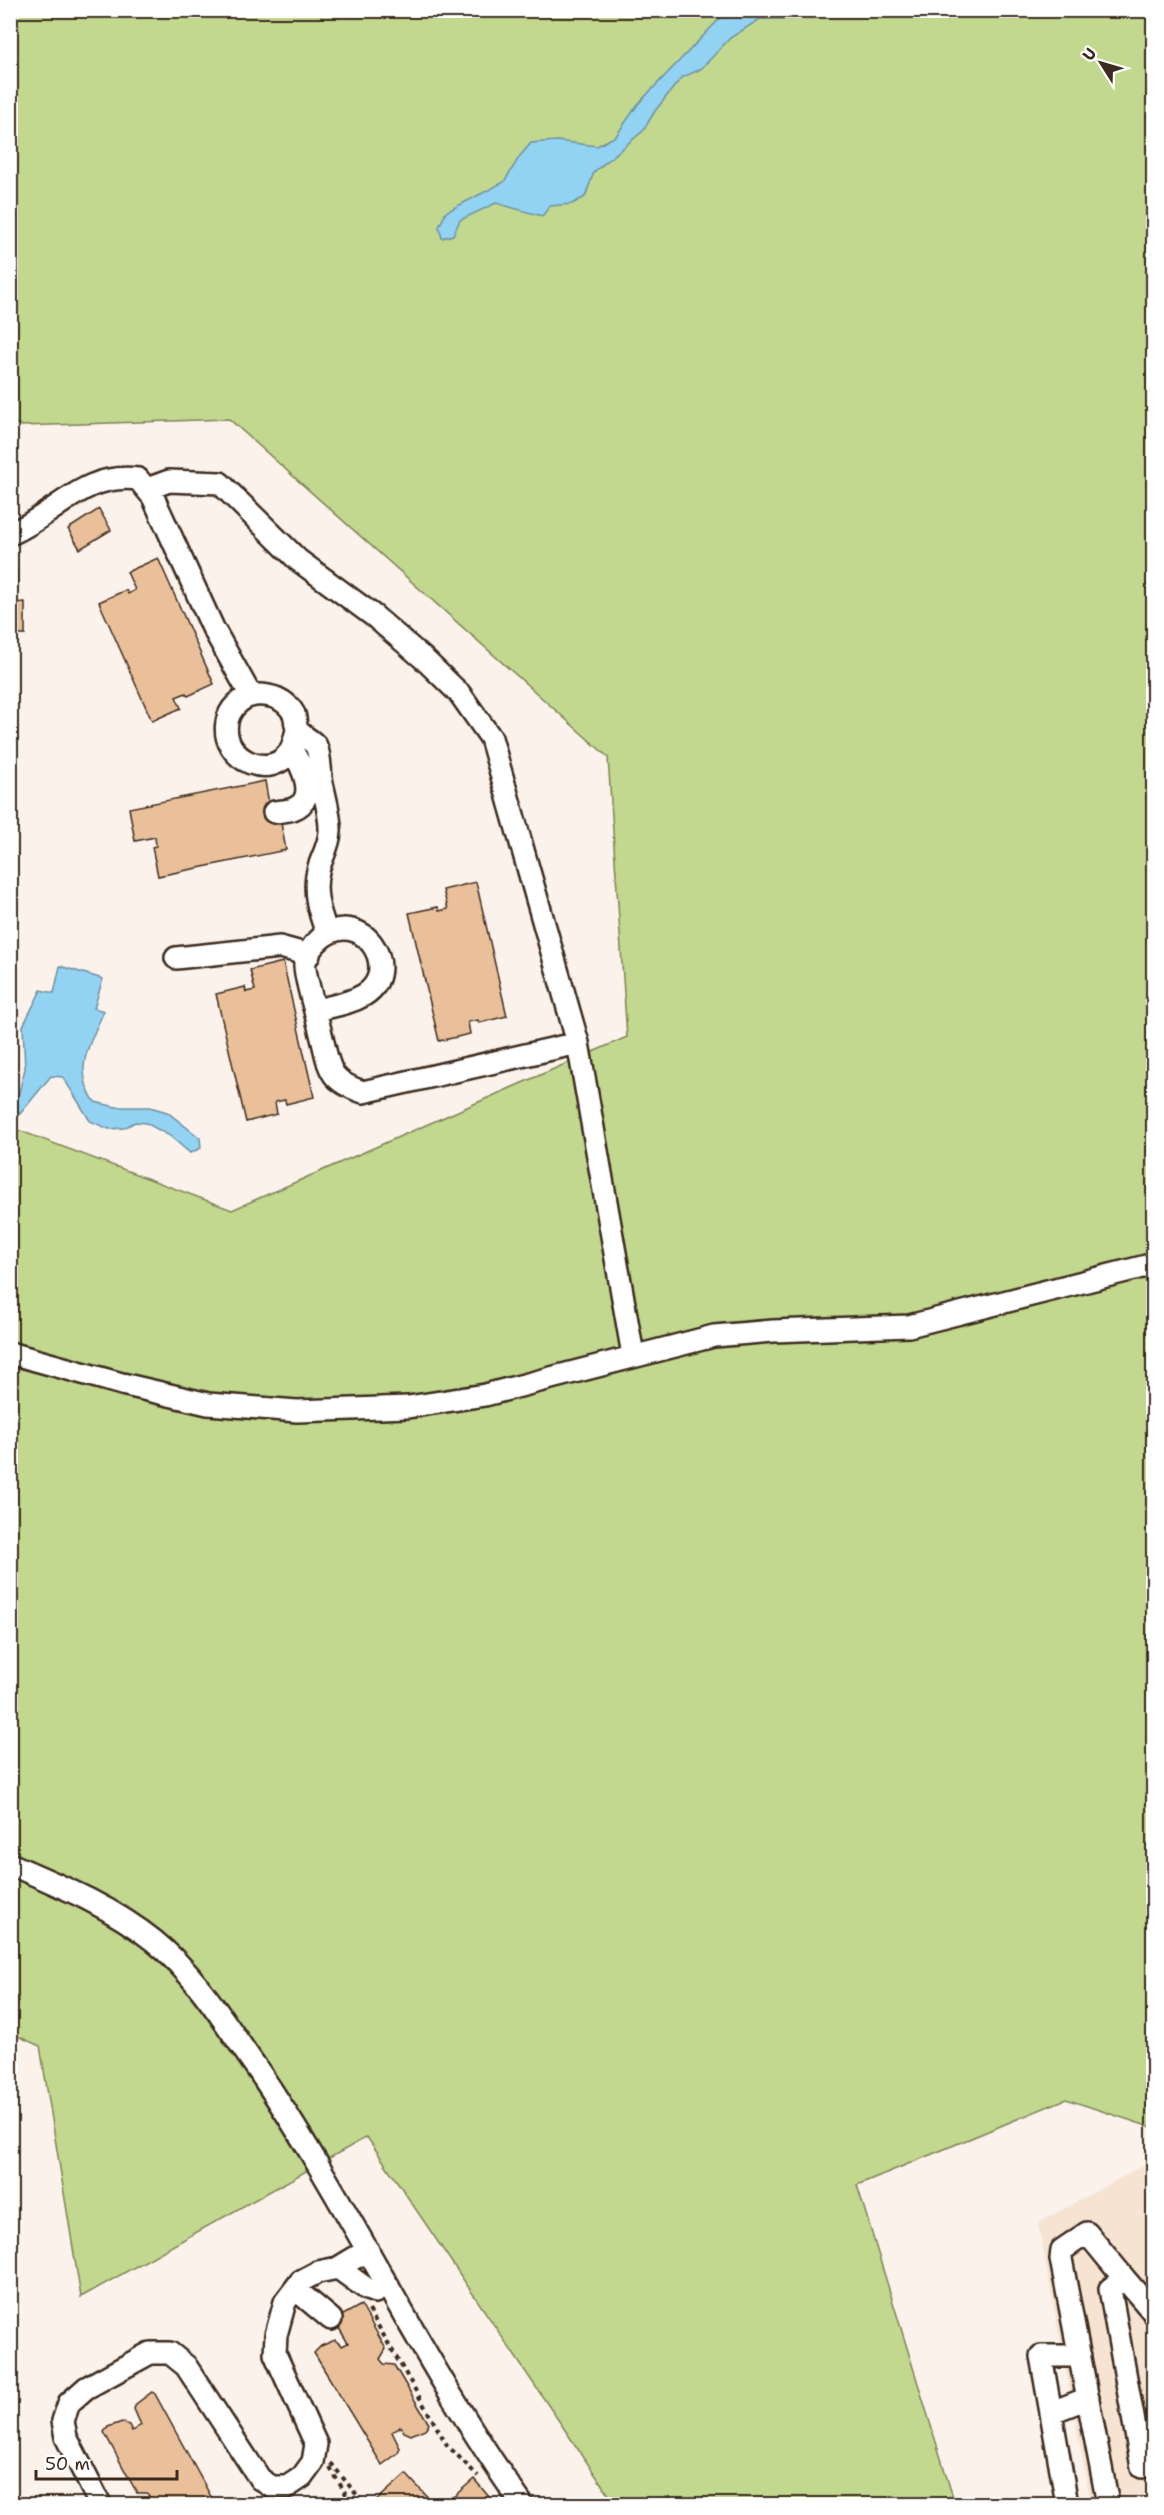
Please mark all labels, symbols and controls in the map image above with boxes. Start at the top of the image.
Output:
north arrow [1071,33,1131,93]
text: U [1078,44,1101,65]
scale bar [36,2443,177,2481]
text: 50 m [45,2452,90,2476]

